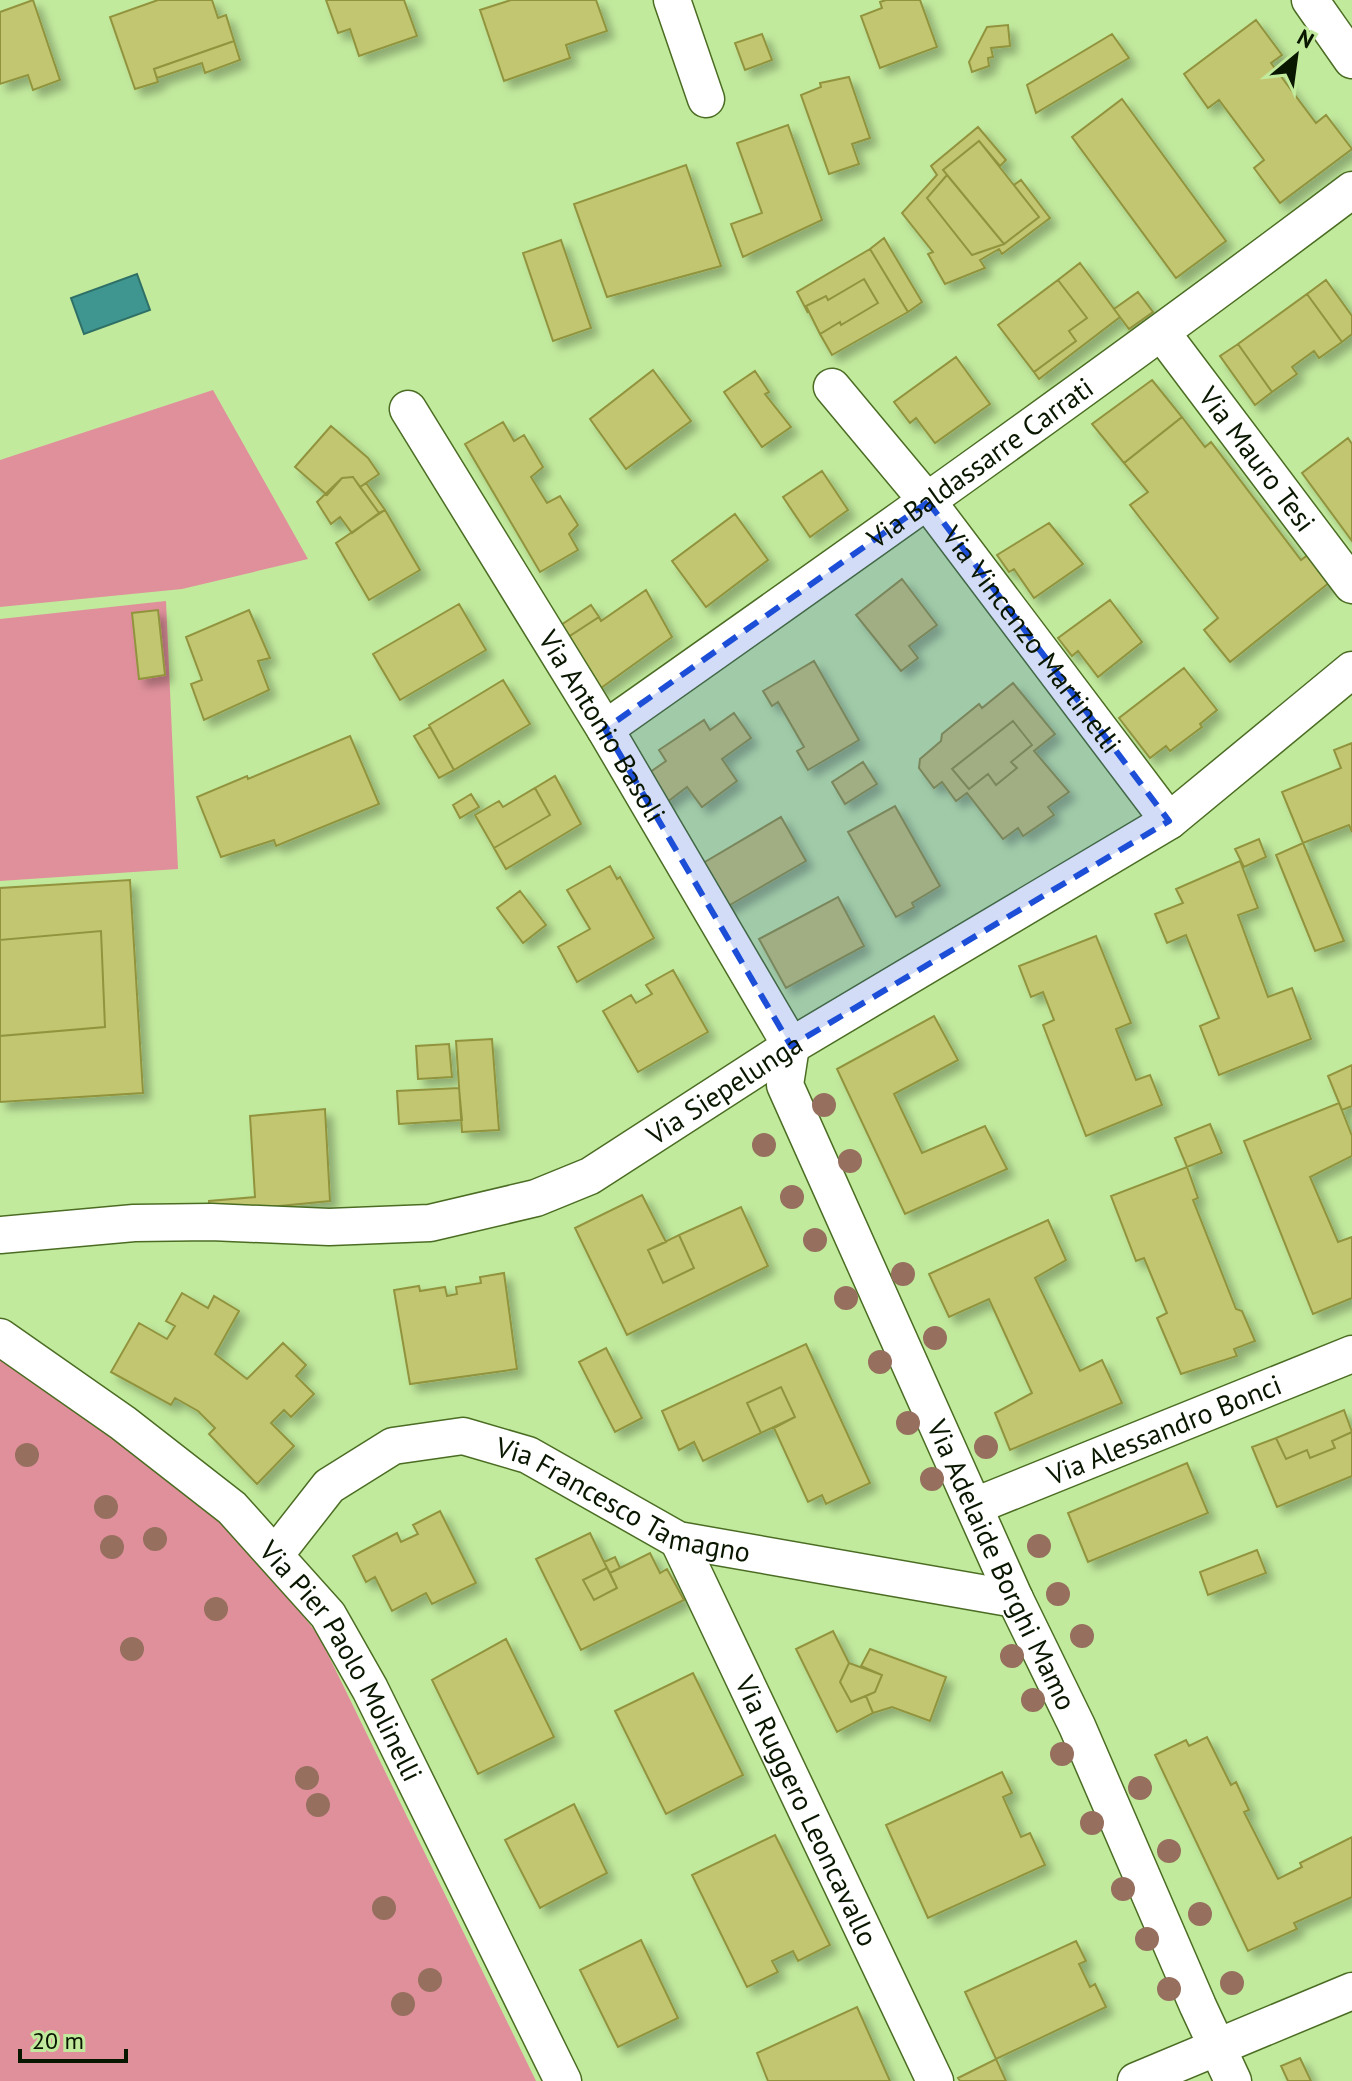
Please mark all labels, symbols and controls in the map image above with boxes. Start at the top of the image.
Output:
north arrow [1256,16,1336,96]
text: N [1293,23,1319,54]
street label: Via Baldassarre Carrati [859,369,1100,557]
street label: Via Mauro Tesi [1190,378,1324,539]
street label: Via Vincenzo Martinelli [934,517,1130,760]
street label: Via Antonio Basoli [530,622,675,829]
street label: Via Siepelunga [638,1025,809,1153]
street label: Via Alessandro Bonci [1040,1365,1287,1493]
street label: Via Adelaide Borghi Mamo [919,1413,1085,1716]
street label: Via Francesco Tamagno [491,1427,753,1570]
street label: Via Pier Paolo Molinelli [251,1532,432,1787]
street label: Via Ruggero Leoncavallo [727,1669,887,1952]
scale bar [20,2013,126,2063]
text: 20 m [32,2025,84,2056]

